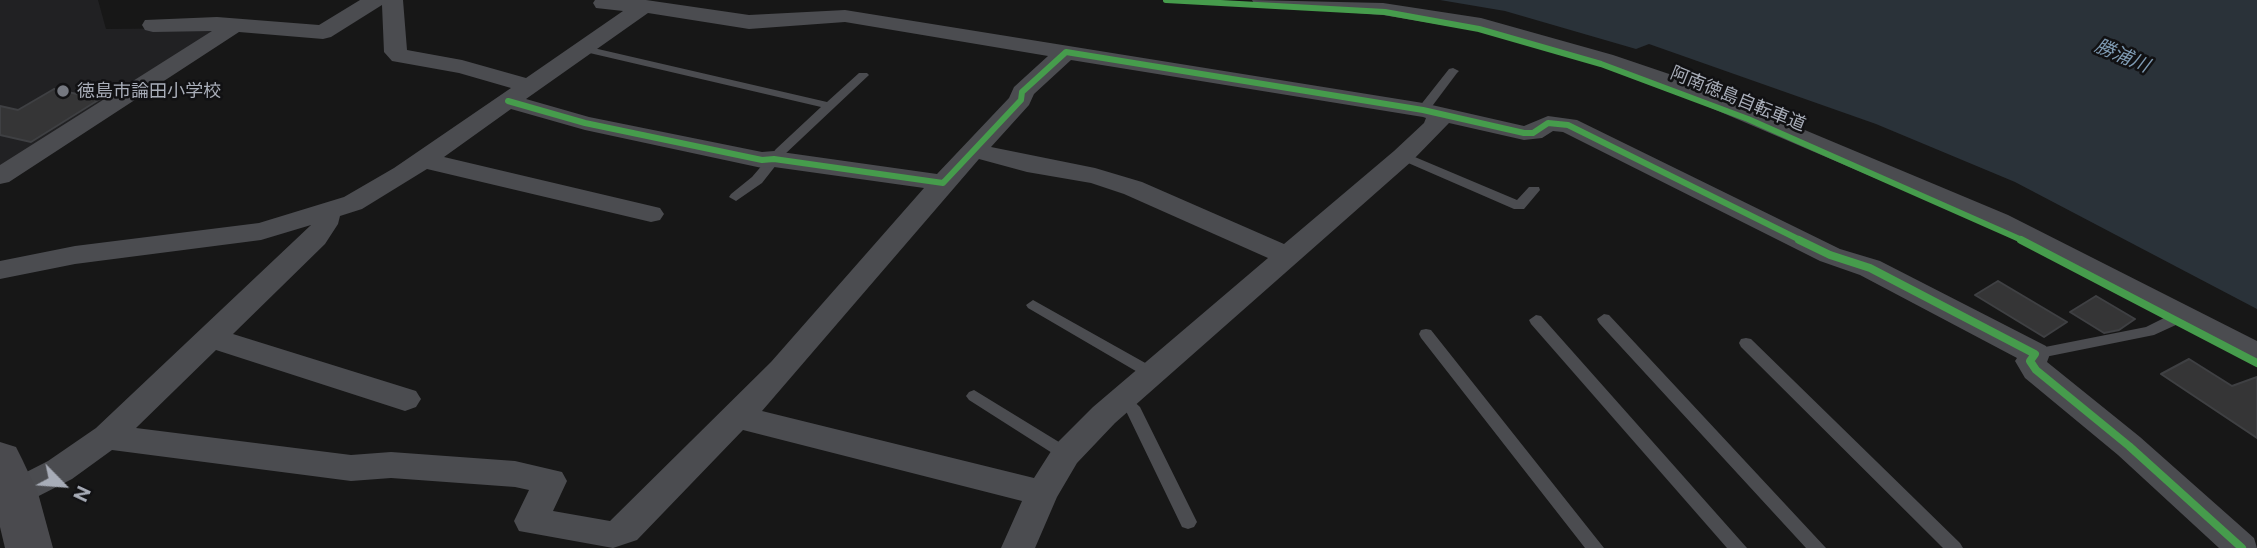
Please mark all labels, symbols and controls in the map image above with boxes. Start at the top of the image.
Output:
water label: 勝浦川 [2091,34,2153,78]
street label: 阿南徳島自転車道 [1667,62,1809,136]
place label: 徳島市論田小学校 [77,80,221,102]
marker: 徳島市論田小学校 [55,83,71,99]
north arrow [28,450,98,520]
text: N [69,482,95,505]

